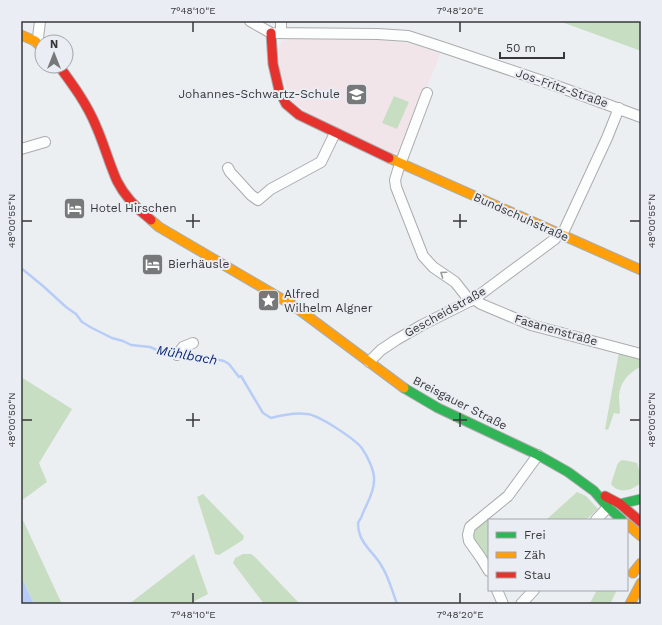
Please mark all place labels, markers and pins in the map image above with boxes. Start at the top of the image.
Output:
school or university icon: Johannes-Schwartz-Schule [343,81,369,107]
place label: Johannes-Schwartz-Schule [178,87,340,101]
hotel icon: Hotel Hirschen [62,195,88,221]
place label: Hotel Hirschen [90,201,177,215]
hotel icon: Bierhäusle [139,251,165,277]
place label: Bierhäusle [168,257,229,271]
place label: Alfred Wilhelm Algner [284,287,373,315]
place icon: Alfred Wilhelm Algner [256,288,282,314]

